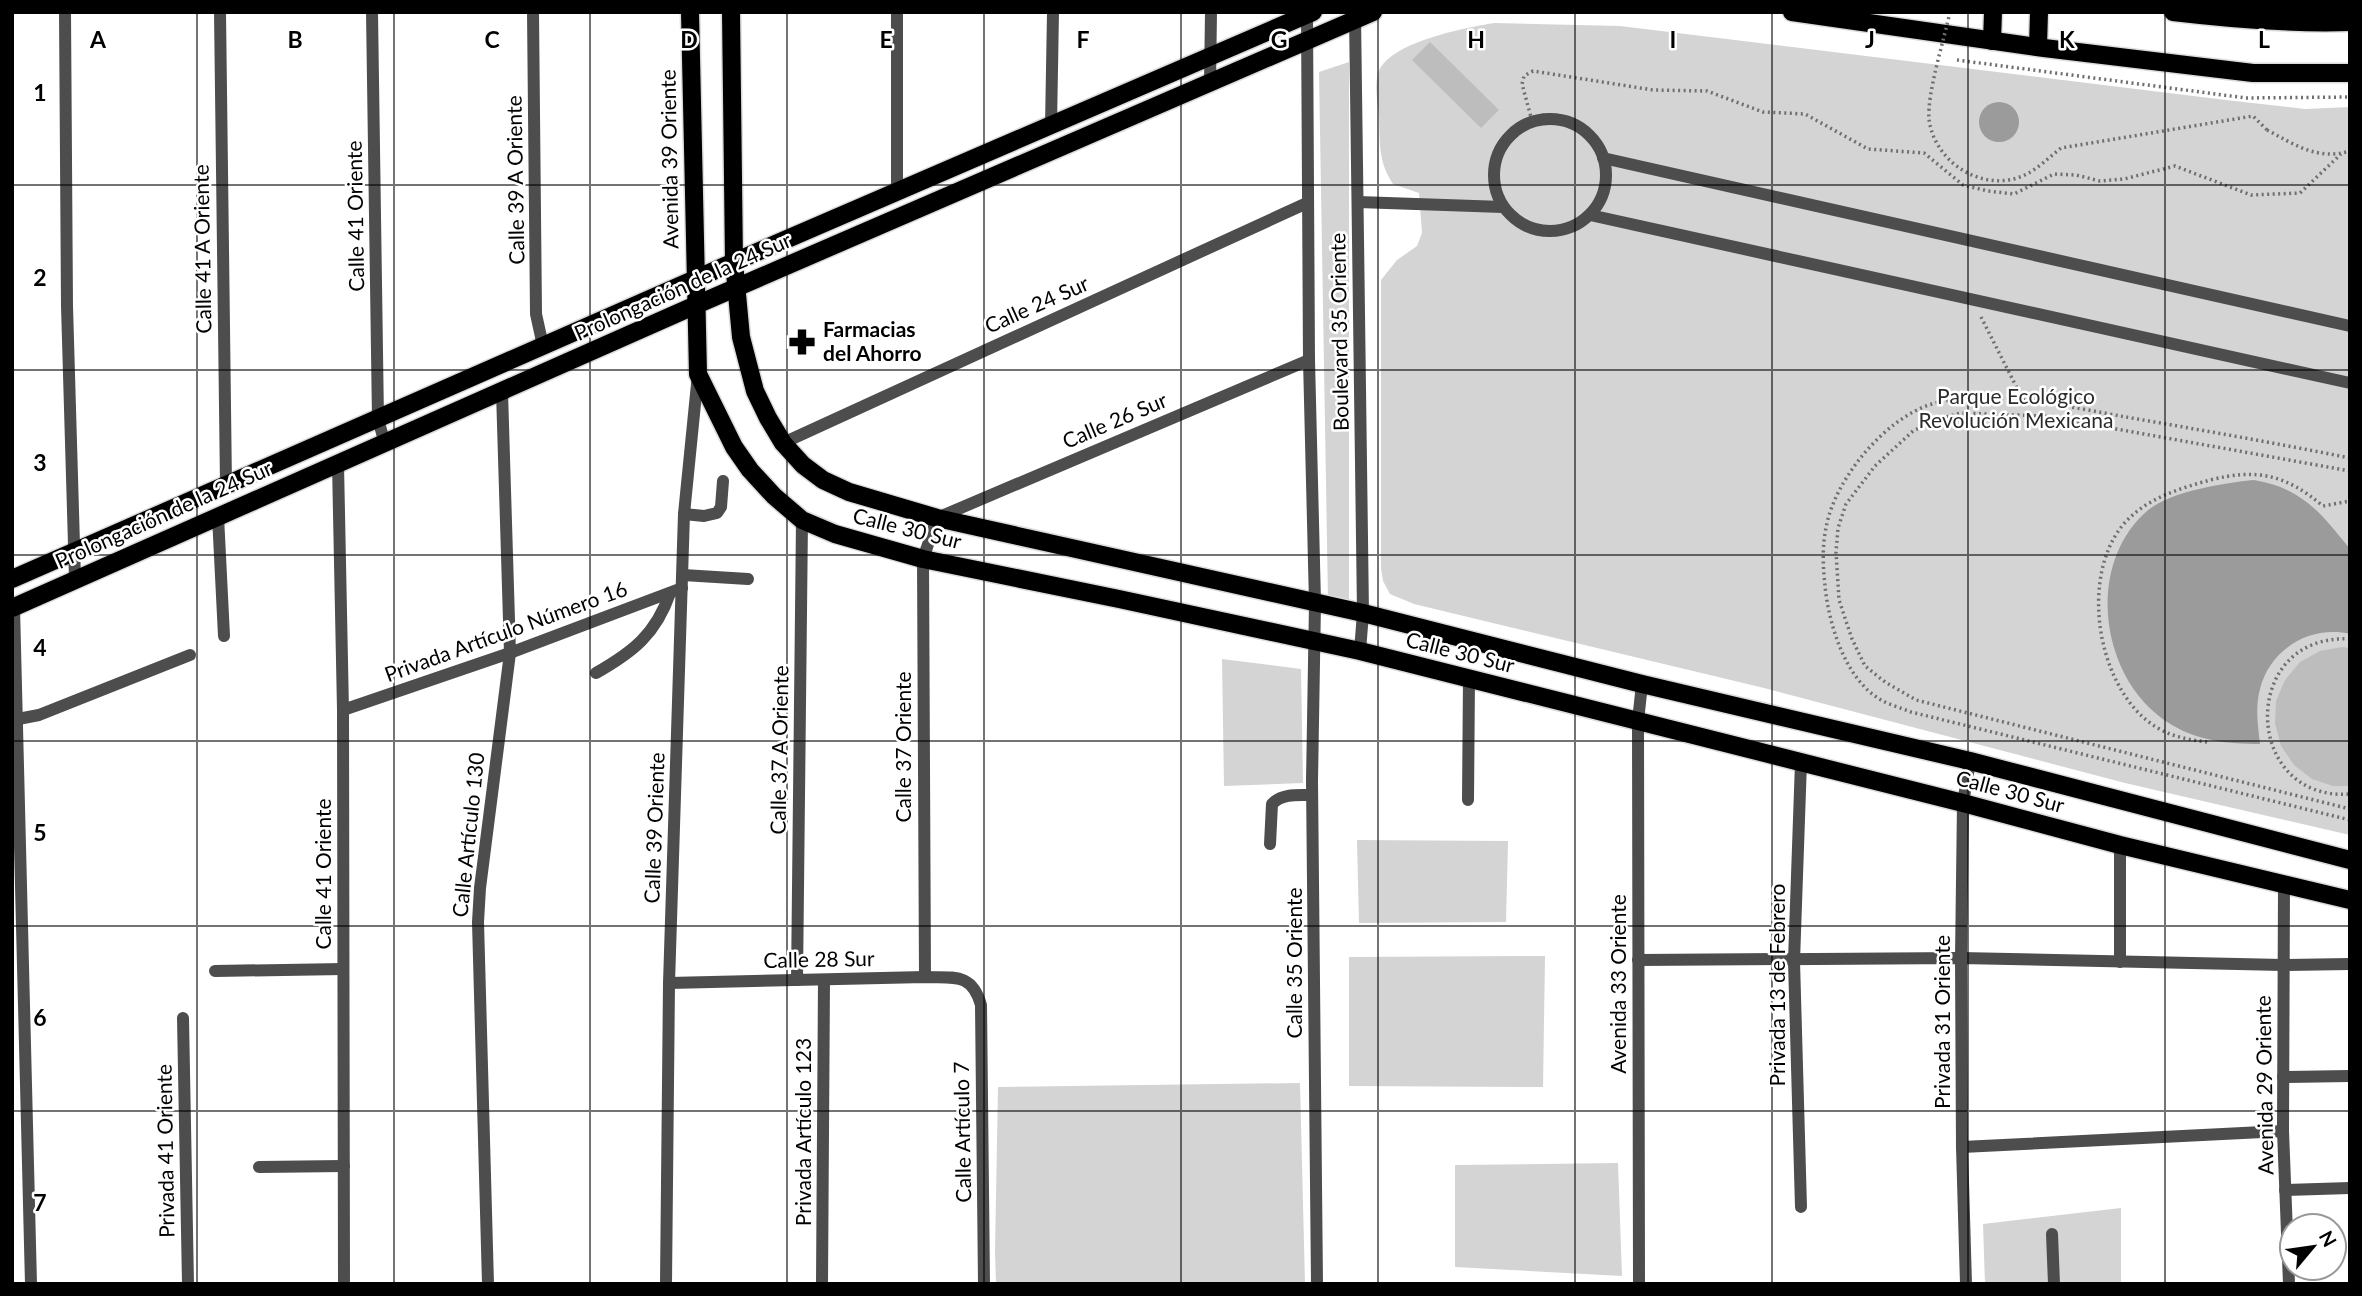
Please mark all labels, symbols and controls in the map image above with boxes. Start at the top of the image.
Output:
text: A [89,25,107,53]
text: B [287,25,303,53]
text: C [484,25,500,53]
text: D [680,25,698,53]
text: E [879,25,893,53]
text: F [1076,25,1090,53]
text: G [1271,25,1287,53]
text: H [1467,25,1485,53]
text: I [1670,25,1676,53]
text: J [1865,25,1875,53]
text: K [2059,25,2075,53]
text: L [2258,25,2270,53]
street label: Avenida 39 Oriente [654,69,683,249]
text: 1 [33,78,47,106]
street label: Calle 39 A Oriente [501,95,528,265]
street label: Calle 41 Oriente [341,140,368,292]
street label: Calle 41 A Oriente [188,164,215,334]
street label: Prolongación de la 24 Sur [570,226,795,345]
street label: Boulevard 35 Oriente [1324,233,1353,431]
text: 2 [33,263,47,291]
street label: Calle 24 Sur [981,269,1093,338]
place label: Farmacias del Ahorro [823,316,922,365]
pharmacy icon: Farmacias del Ahorro [787,327,817,357]
park label: Parque Ecológico Revolución Mexicana [1919,383,2113,432]
street label: Calle 26 Sur [1058,386,1171,453]
text: 3 [33,448,47,476]
street label: Prolongación de la 24 Sur [51,454,276,573]
street label: Calle 30 Sur [850,502,965,553]
street label: Privada Artículo Número 16 [381,575,630,686]
street label: Calle 30 Sur [1403,626,1518,677]
text: 4 [33,633,47,661]
street label: Calle 37 A Oriente [765,665,792,835]
street label: Calle 37 Oriente [890,671,915,823]
street label: Calle Artículo 130 [446,751,489,918]
street label: Calle 39 Oriente [638,752,669,904]
street label: Calle 30 Sur [1953,764,2068,817]
street label: Calle 41 Oriente [310,798,335,950]
text: 5 [33,818,47,846]
street label: Privada 13 de Febrero [1764,883,1789,1086]
street label: Calle 35 Oriente [1281,887,1306,1039]
street label: Avenida 33 Oriente [1605,894,1630,1074]
street label: Privada 31 Oriente [1929,935,1954,1109]
street label: Calle 28 Sur [763,945,875,972]
street label: Avenida 29 Oriente [2249,995,2278,1175]
text: 6 [33,1003,47,1031]
street label: Privada Artículo 123 [790,1038,815,1226]
street label: Calle Artículo 7 [948,1061,975,1203]
street label: Privada 41 Oriente [150,1064,179,1238]
text: 7 [33,1188,47,1216]
north arrow [2278,1212,2348,1282]
text: N [2315,1227,2342,1250]

